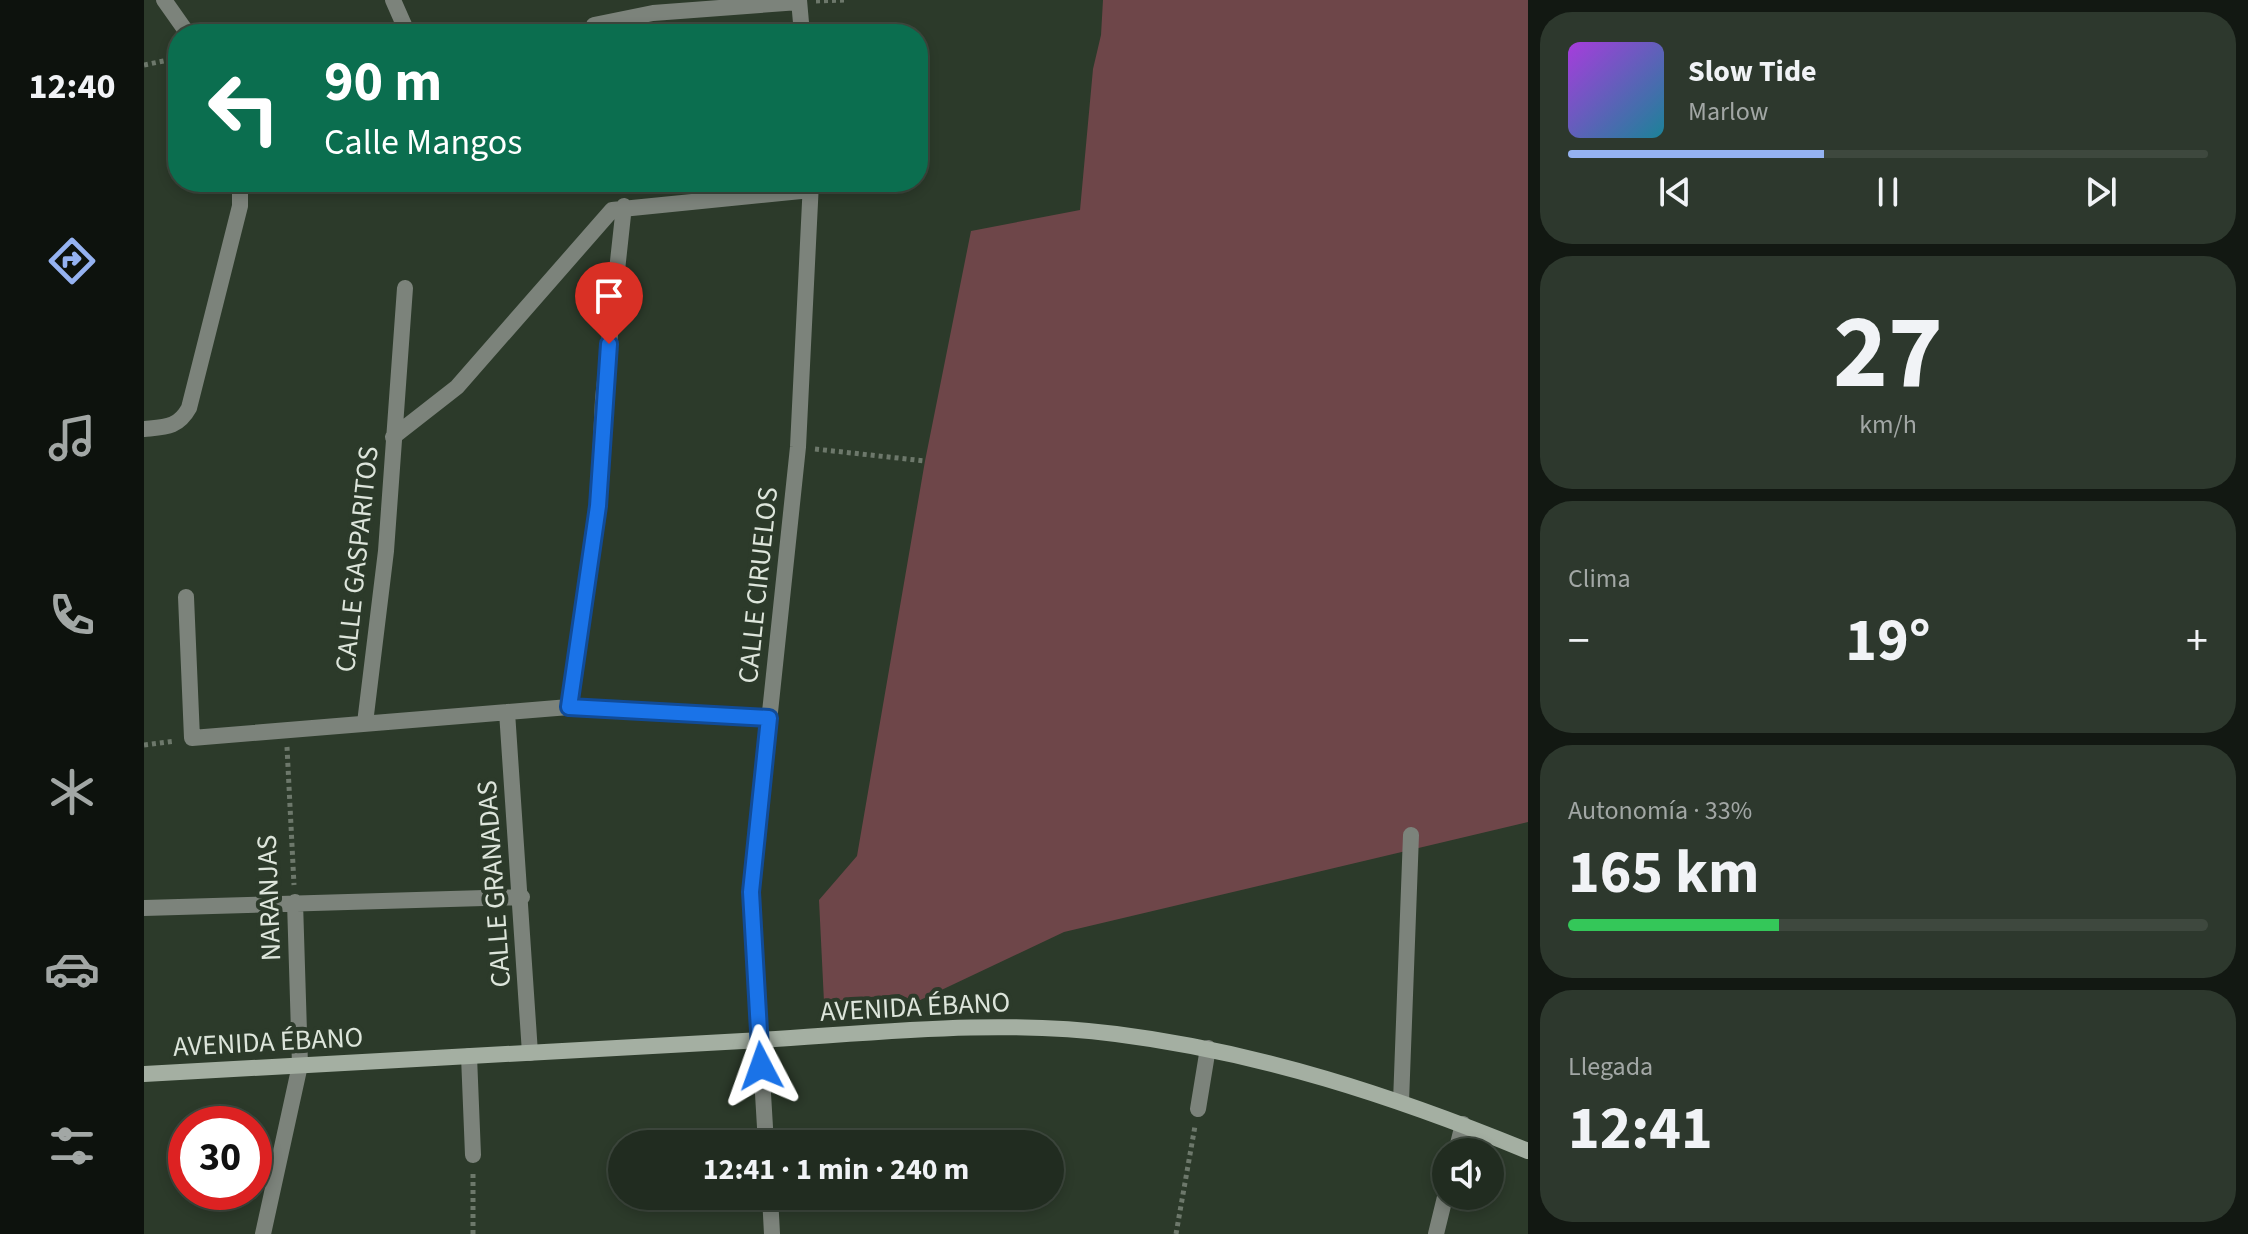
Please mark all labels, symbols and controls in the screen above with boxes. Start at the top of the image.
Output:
text: 90 m [324,43,442,122]
text: Slow Tide [1688,50,1817,93]
icon: left [192,56,296,160]
text: 12:40 [29,61,115,112]
text: Marlow [1688,93,1768,130]
text: Calle Mangos [324,117,522,168]
icon: previous [1653,170,1697,214]
icon: pause [1866,170,1910,214]
icon: next [2079,170,2123,214]
icon: directions [44,233,100,289]
pin [575,262,643,344]
icon: arrive [587,274,631,318]
text: 27 [1833,280,1943,428]
text: km/h [1859,406,1917,443]
icon: music [44,410,100,466]
street label: CALLE GASPARITOS [325,444,389,674]
street label: CALLE CIRUELOS [728,485,788,685]
text: Clima [1568,560,1631,597]
icon: phone [44,587,100,643]
text: 19° [1845,599,1931,684]
text: − [1568,610,1590,673]
text: + [2186,610,2208,673]
icon: climate [44,764,100,820]
street label: CALLE GRANADAS [467,779,521,989]
text: Autonomía · 33% [1568,792,1752,829]
text: 165 km [1568,831,1759,916]
street label: NARANJAS [247,834,291,962]
icon: car [44,941,100,997]
street label: AVENIDA ÉBANO [819,982,1011,1032]
street label: AVENIDA ÉBANO [172,1017,364,1067]
position arrow [719,1024,803,1108]
text: Llegada [1568,1048,1653,1085]
text: 12:41 [1568,1087,1713,1172]
speed limit sign: 30 [168,1106,272,1210]
icon: filters [44,1118,100,1174]
map controls [1432,1138,1504,1210]
button: sound [1432,1138,1504,1210]
text: 12:41 · 1 min · 240 m [703,1148,969,1191]

